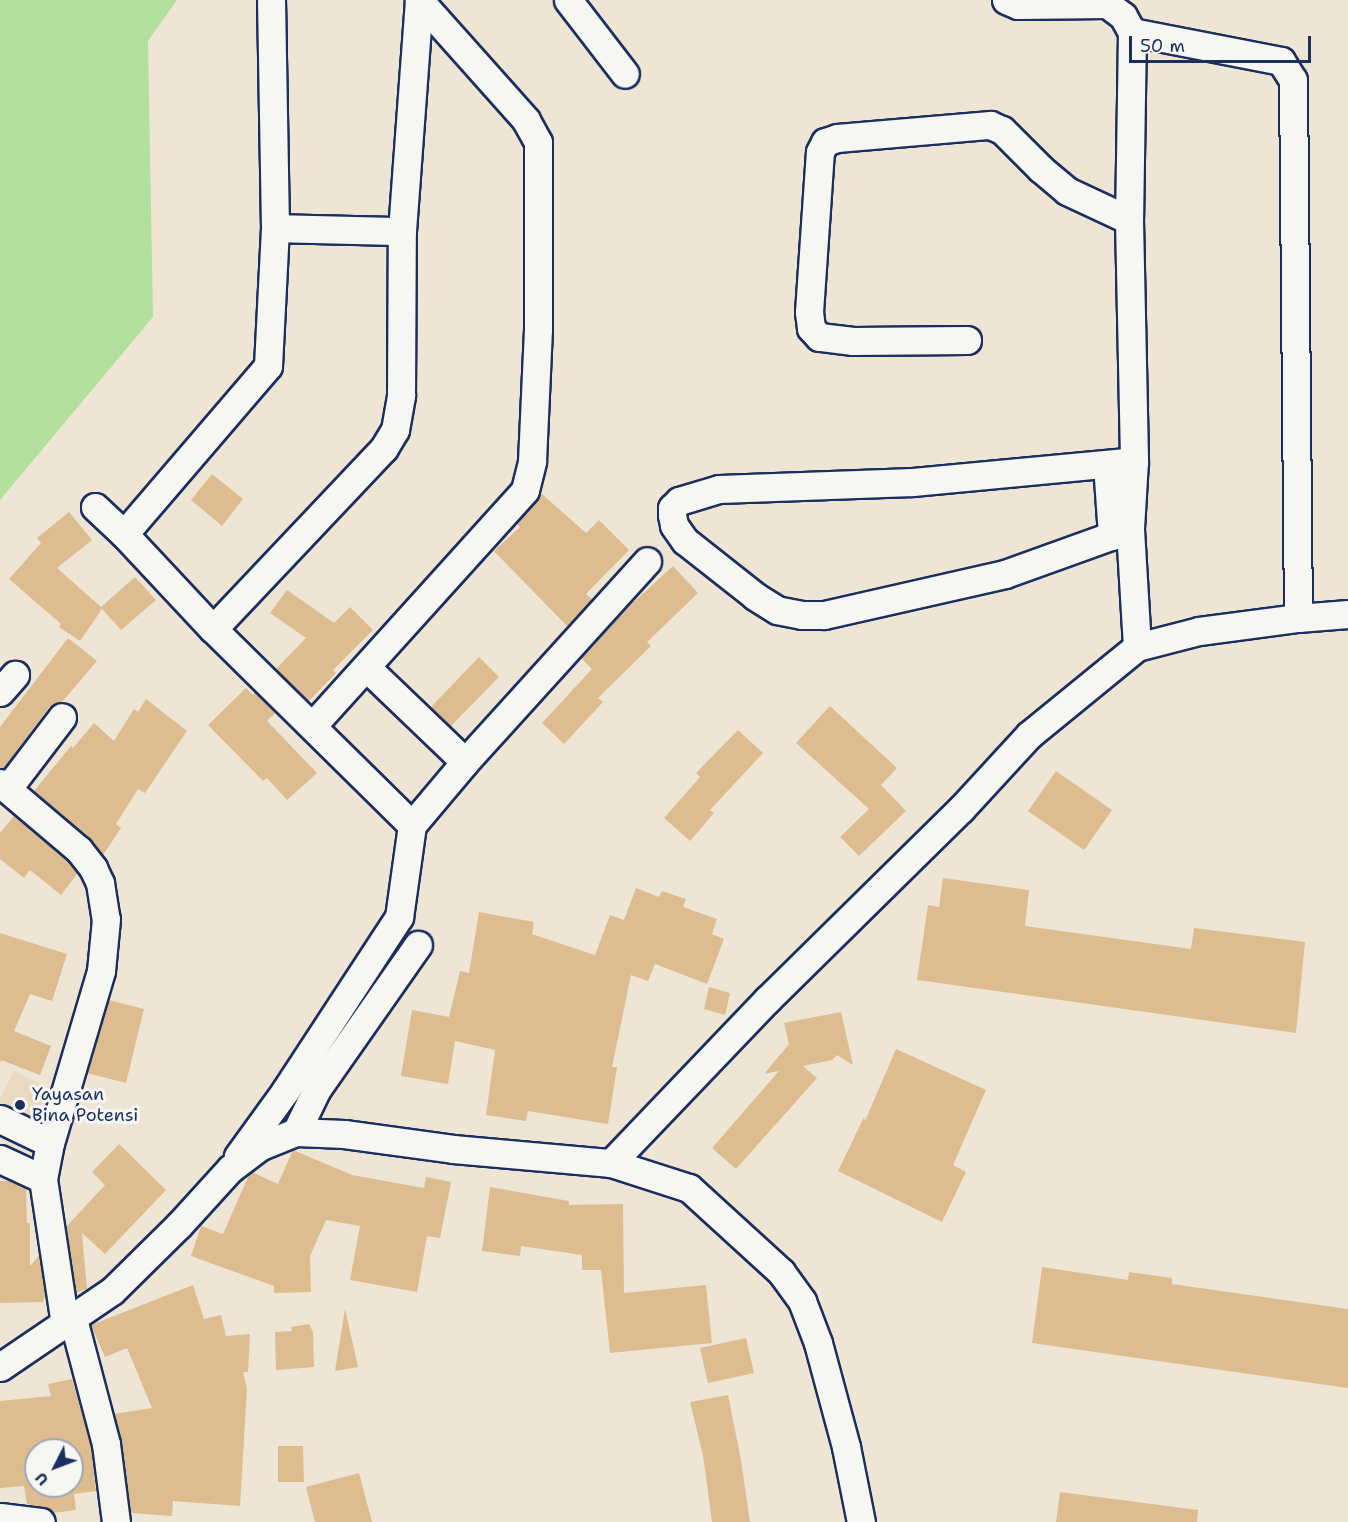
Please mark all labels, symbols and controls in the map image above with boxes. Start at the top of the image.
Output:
scale bar [1132,24,1314,62]
text: 50 m [1140,34,1185,58]
place label: Yayasan Bina Potensi [32,1084,138,1126]
marker: Yayasan Bina Potensi [13,1098,27,1112]
north arrow [24,1438,84,1498]
text: U [30,1468,53,1490]

